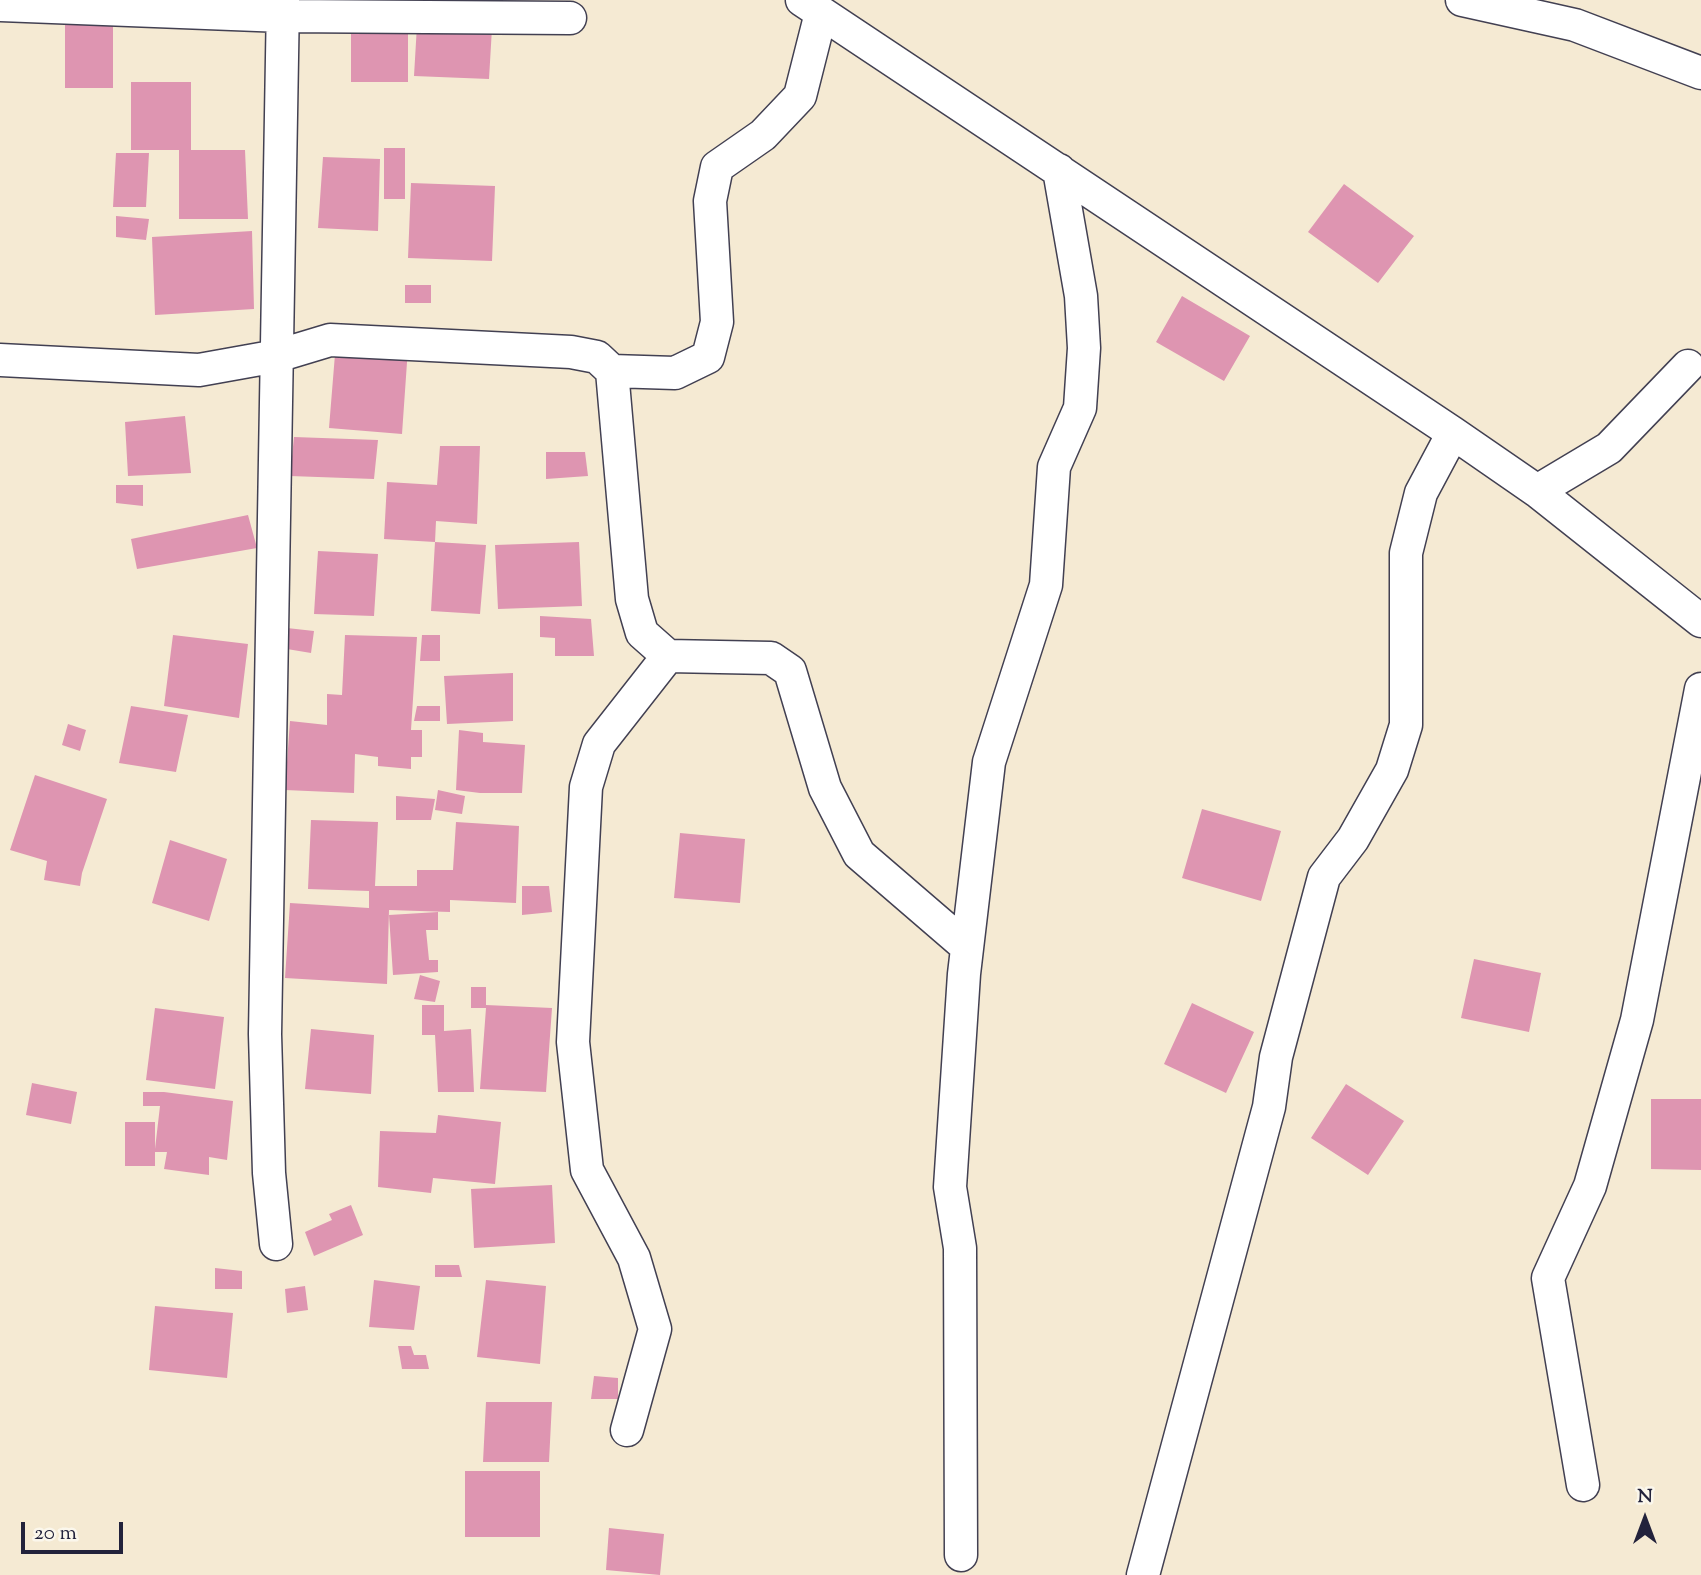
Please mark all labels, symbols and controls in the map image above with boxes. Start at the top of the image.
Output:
north arrow [1610,1484,1680,1554]
text: N [1637,1484,1653,1511]
scale bar [24,1508,126,1552]
text: 20 m [34,1519,77,1549]

